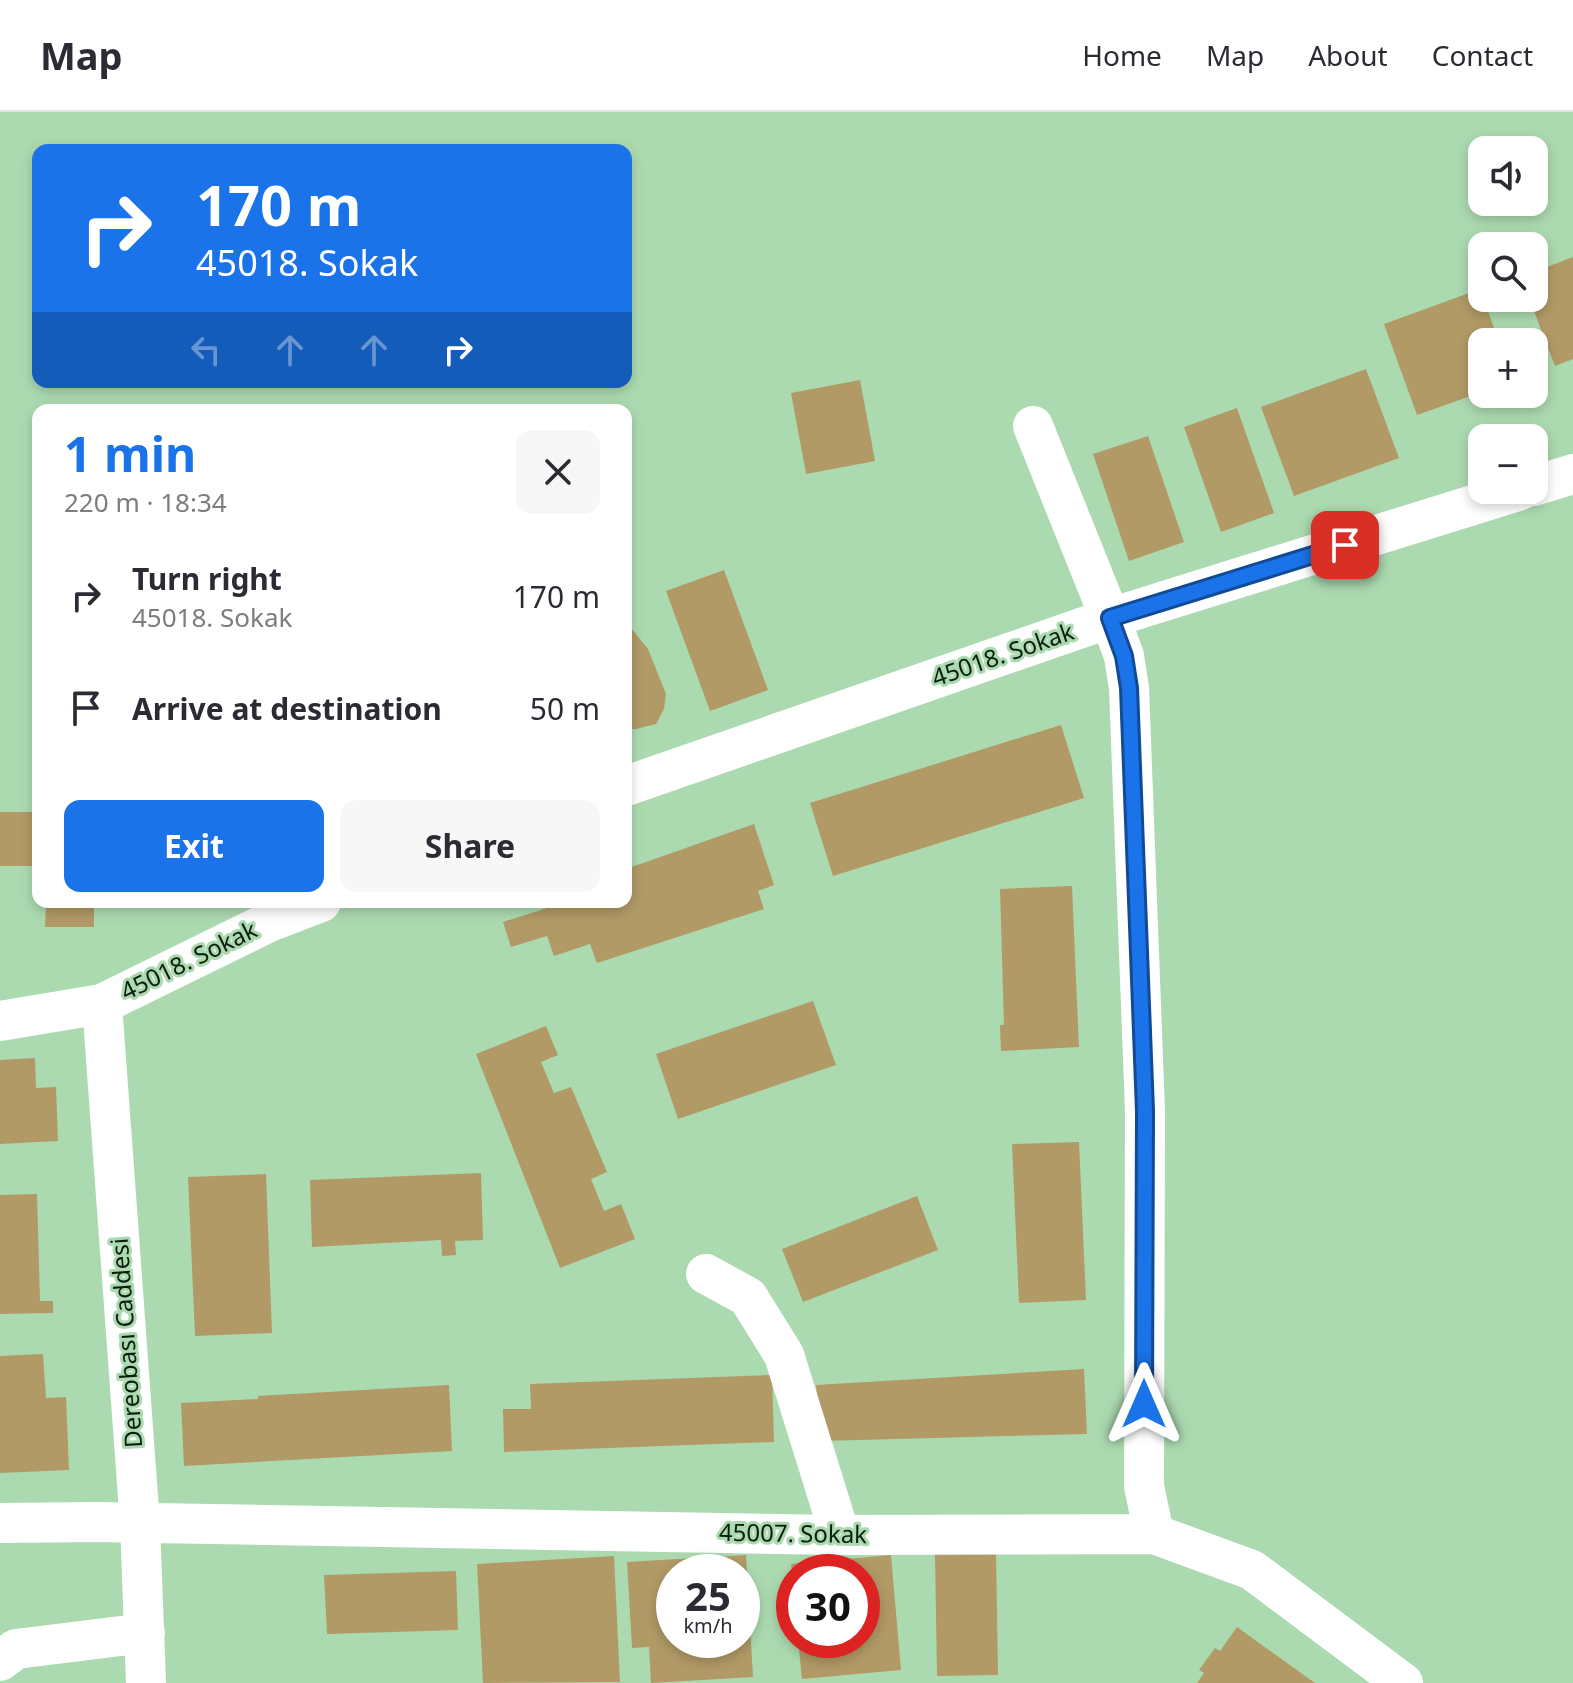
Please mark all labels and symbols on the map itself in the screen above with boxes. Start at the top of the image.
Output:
pin [1311,511,1379,579]
street label: 45018. Sokak [927,614,1078,693]
street label: 45018. Sokak [115,912,262,1007]
street label: Dereobası Caddesi [102,1237,149,1449]
position arrow [1102,1362,1186,1446]
street label: 45007. Sokak [719,1515,868,1550]
speed limit sign: 30 [776,1554,880,1658]

